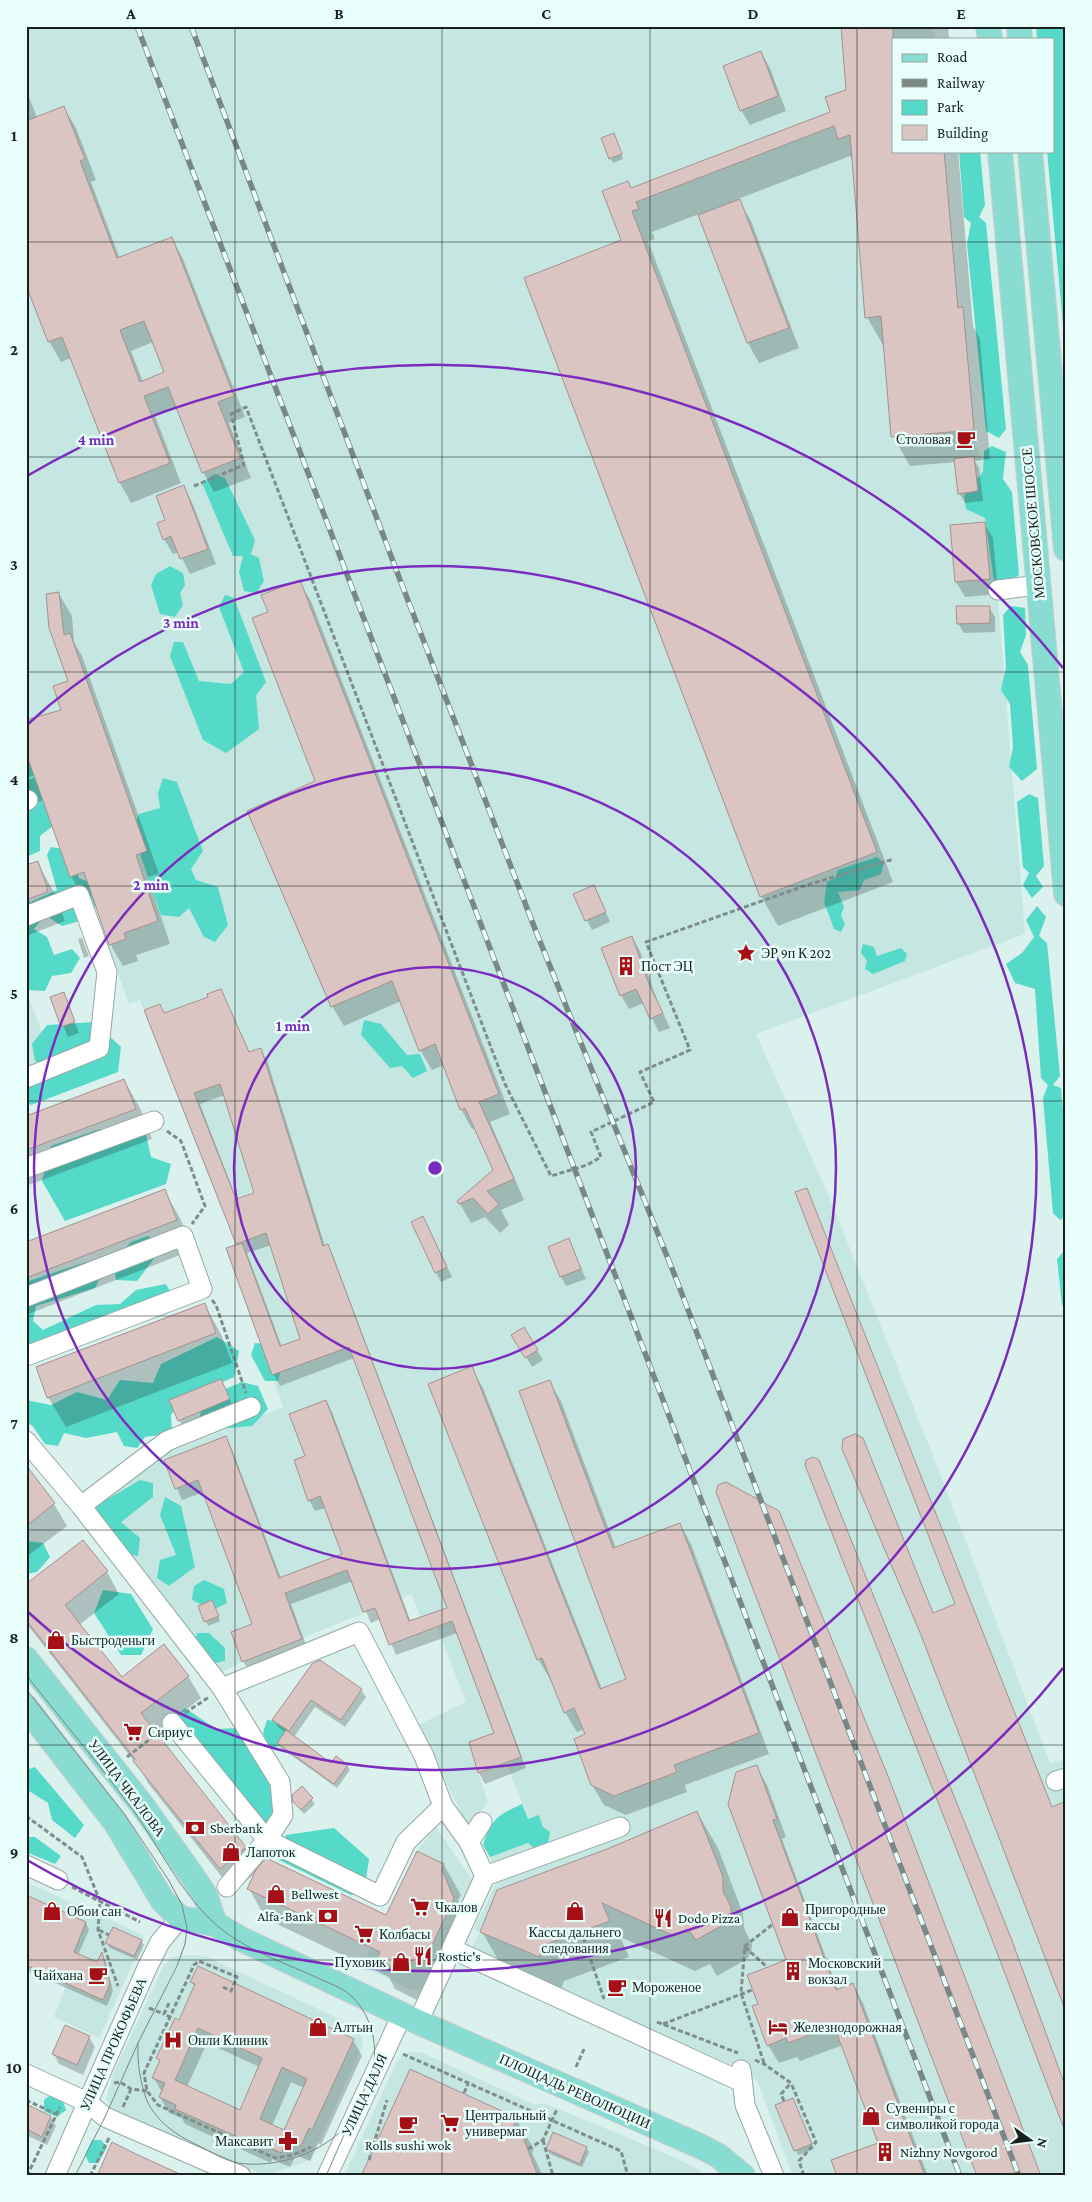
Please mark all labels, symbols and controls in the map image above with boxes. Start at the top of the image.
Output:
text: A [125,5,136,22]
text: B [334,5,344,22]
text: C [541,5,551,22]
text: D [747,5,759,22]
text: E [956,5,966,22]
legend [892,38,1054,152]
text: Road [937,49,968,65]
text: Railway [937,75,985,92]
text: Park [937,99,964,115]
text: Building [937,125,988,142]
text: 1 [11,127,17,144]
text: 2 [10,341,18,358]
cafe icon: Столовая [955,428,977,450]
place label: Столовая [896,431,952,447]
text: 4 min [78,432,115,448]
street label: МОСКОВСКОЕ ШОССЕ [1018,447,1048,599]
text: 3 [10,556,18,573]
text: 3 min [163,615,199,631]
text: 4 [10,771,19,788]
text: 2 min [133,877,169,893]
place icon: ЭР 9п К 202 [735,942,757,964]
place label: ЭР 9п К 202 [761,945,831,961]
building icon: Пост ЭЦ [615,955,637,977]
place label: Пост ЭЦ [641,958,693,974]
text: 5 [10,985,18,1002]
text: 1 min [276,1018,310,1034]
centre of rings [426,1159,444,1177]
text: 6 [10,1200,18,1217]
text: 7 [10,1415,18,1432]
text: 8 [9,1629,19,1646]
shop icon: Быстроденьги [45,1629,67,1651]
place label: Быстроденьги [71,1632,156,1648]
supermarket icon: Сириус [122,1721,144,1743]
place label: Сириус [148,1724,193,1740]
street label: УЛИЦА ЧКАЛОВА [85,1736,169,1840]
bank icon: Sberbank [184,1817,206,1839]
place label: Sberbank [210,1820,263,1836]
shop icon: Лапоток [220,1841,242,1863]
text: 9 [10,1844,18,1861]
place label: Лапоток [246,1844,296,1860]
shop icon: Bellwest [265,1883,287,1905]
place label: Bellwest [291,1886,339,1902]
supermarket icon: Чкалов [409,1896,431,1918]
place label: Чкалов [435,1899,478,1915]
shop icon: Обои сан [41,1900,63,1922]
shop icon: Кассы дальнего следования [564,1900,586,1922]
place label: Пригородные кассы [805,1901,886,1933]
place label: Обои сан [67,1903,122,1919]
bank icon: Alfa-Bank [317,1905,339,1927]
shop icon: Пригородные кассы [779,1906,801,1928]
restaurant icon: Dodo Pizza [652,1907,674,1929]
place label: Alfa-Bank [257,1908,313,1924]
place label: Dodo Pizza [678,1910,741,1926]
supermarket icon: Колбасы [353,1923,375,1945]
place label: Кассы дальнего следования [529,1924,621,1956]
place label: Колбасы [379,1926,431,1942]
restaurant icon: Rostic's [412,1945,434,1967]
place label: Rostic's [438,1948,481,1964]
shop icon: Пуховик [390,1951,412,1973]
place label: Пуховик [335,1954,386,1970]
place label: Московский вокзал [808,1955,882,1987]
building icon: Московский вокзал [782,1960,804,1982]
cafe icon: Чайхана [87,1964,109,1986]
place label: Чайхана [33,1967,84,1983]
street label: УЛИЦА ПРОКОФЬЕВА [76,1974,150,2113]
cafe icon: Мороженое [606,1976,628,1998]
place label: Мороженое [632,1979,701,1995]
shop icon: Алтын [307,2016,329,2038]
hotel icon: Железнодорожная [767,2016,789,2038]
place label: Алтын [333,2019,374,2035]
place label: Железнодорожная [793,2019,902,2035]
hospital icon: Онли Клиник [162,2029,184,2051]
place label: Онли Клиник [188,2032,269,2048]
street label: ПЛОЩАДЬ РЕВОЛЮЦИИ [497,2050,653,2132]
street label: УЛИЦА ДАЛЯ [338,2051,390,2139]
text: 10 [6,2059,22,2076]
place label: Сувениры с символикой города [886,2100,1000,2132]
shop icon: Сувениры с символикой города [860,2105,882,2127]
place label: Центральный универмаг [465,2107,547,2139]
supermarket icon: Центральный универмаг [439,2112,461,2134]
cafe icon: Rolls sushi wok [397,2113,419,2135]
north arrow [1004,2114,1054,2164]
pharmacy icon: Максавит [277,2130,299,2152]
place label: Максавит [215,2133,273,2149]
place label: Rolls sushi wok [365,2137,451,2153]
text: N [1034,2137,1052,2150]
building icon: Nizhny Novgorod [874,2141,896,2163]
place label: Nizhny Novgorod [900,2144,999,2160]

